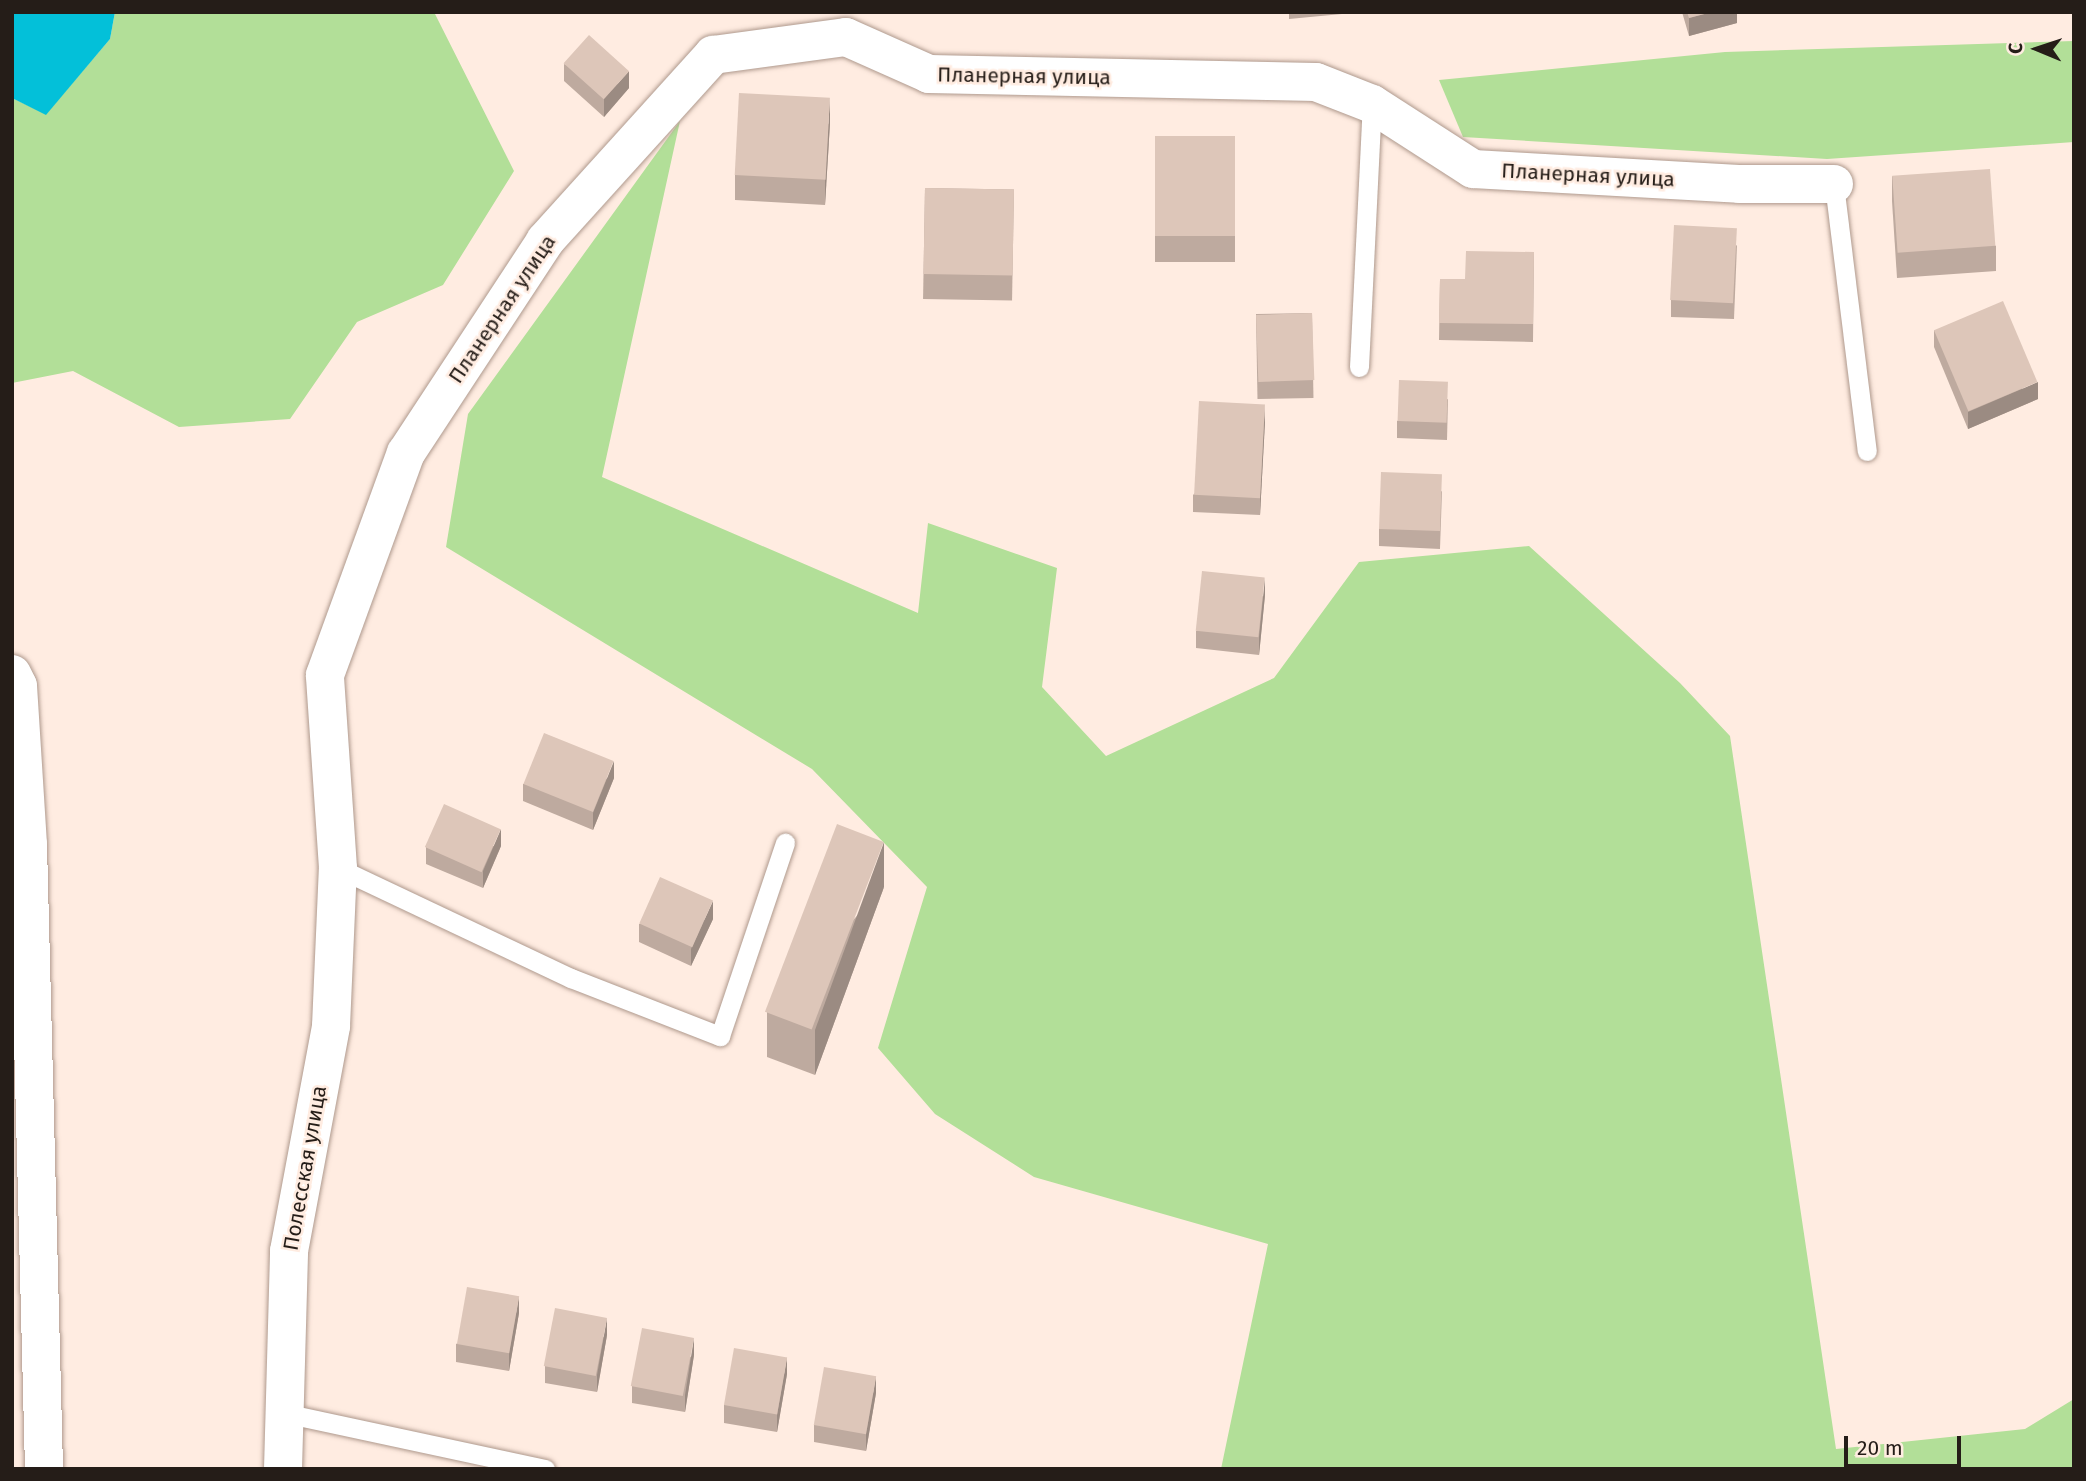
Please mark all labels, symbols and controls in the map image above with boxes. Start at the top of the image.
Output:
north arrow [2002,14,2072,84]
text: С [2004,42,2027,54]
street label: Планерная улица [937,62,1111,90]
street label: Планерная улица [1501,158,1675,192]
street label: Планерная улица [443,230,561,388]
street label: Полесская улица [278,1084,332,1252]
scale bar [1848,1422,1965,1466]
text: 20 m [1857,1435,1903,1461]

